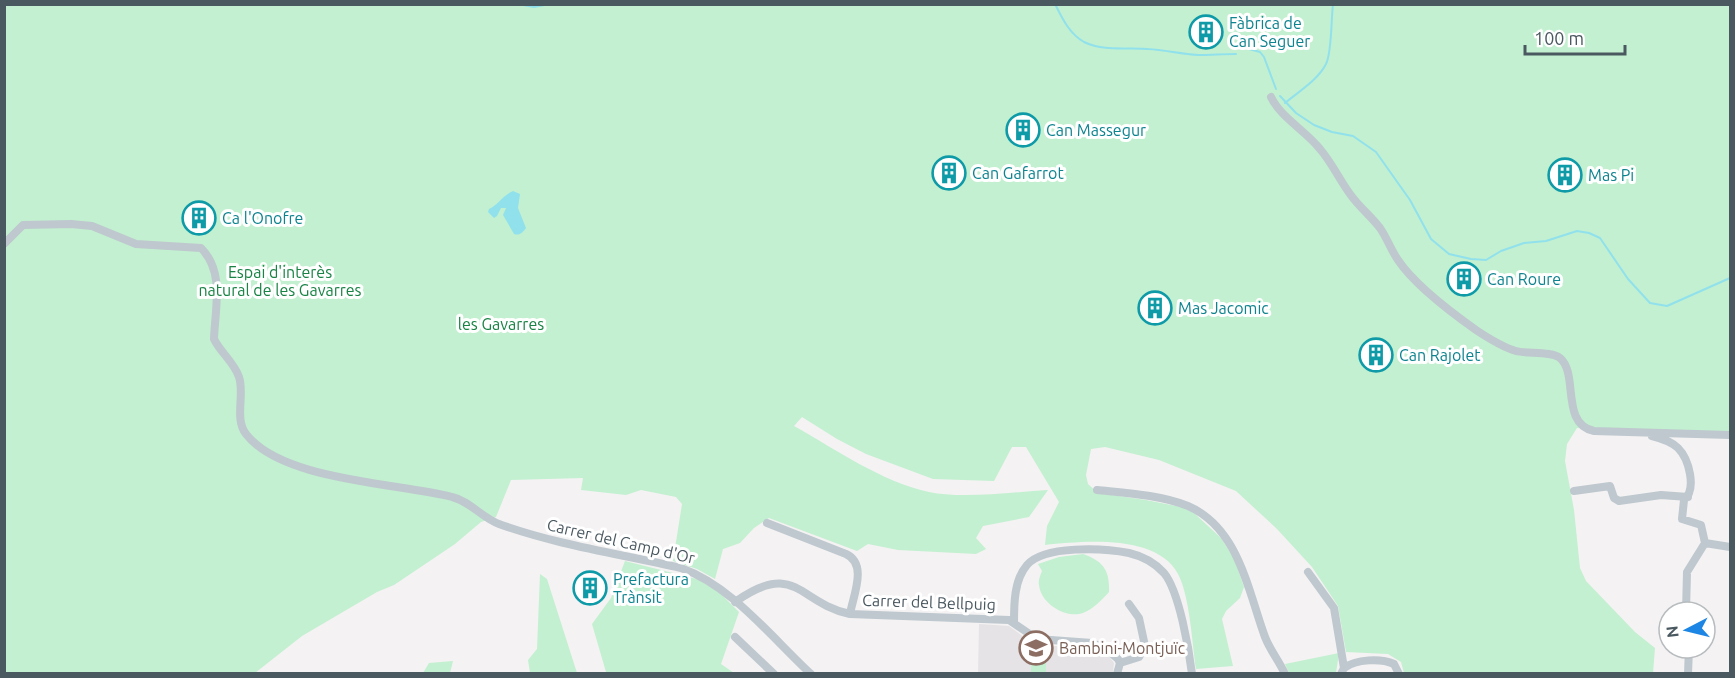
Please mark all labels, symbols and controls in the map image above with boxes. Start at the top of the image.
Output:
building icon: Fàbrica de Can Seguer [1188,14,1224,50]
place label: Fàbrica de Can Seguer [1229,14,1310,50]
scale bar [1525,18,1626,56]
text: 100 m [1534,28,1584,48]
building icon: Can Massegur [1005,112,1041,148]
place label: Can Massegur [1046,121,1146,139]
building icon: Can Gafarrot [931,155,967,191]
building icon: Mas Pi [1547,157,1583,193]
place label: Can Gafarrot [972,164,1064,182]
place label: Mas Pi [1588,166,1634,184]
building icon: Ca l'Onofre [181,200,217,236]
place label: Ca l'Onofre [222,209,303,227]
building icon: Can Roure [1446,261,1482,297]
park label: Espai d'interès natural de les Gavarres [198,263,362,299]
place label: Can Roure [1487,270,1561,288]
building icon: Mas Jacomic [1137,290,1173,326]
place label: Mas Jacomic [1178,299,1269,317]
park label: les Gavarres [458,315,544,333]
building icon: Can Rajolet [1358,337,1394,373]
place label: Can Rajolet [1399,346,1481,364]
street label: Carrer del Camp d'Or [545,515,697,567]
building icon: Prefactura Trànsit [572,570,608,606]
place label: Prefactura Trànsit [613,570,689,606]
street label: Carrer del Bellpuig [862,591,996,613]
north arrow [1657,600,1717,660]
text: N [1662,625,1682,639]
school or university icon: Bambini-Montjuïc [1018,630,1054,666]
place label: Bambini-Montjuïc [1059,639,1186,657]

